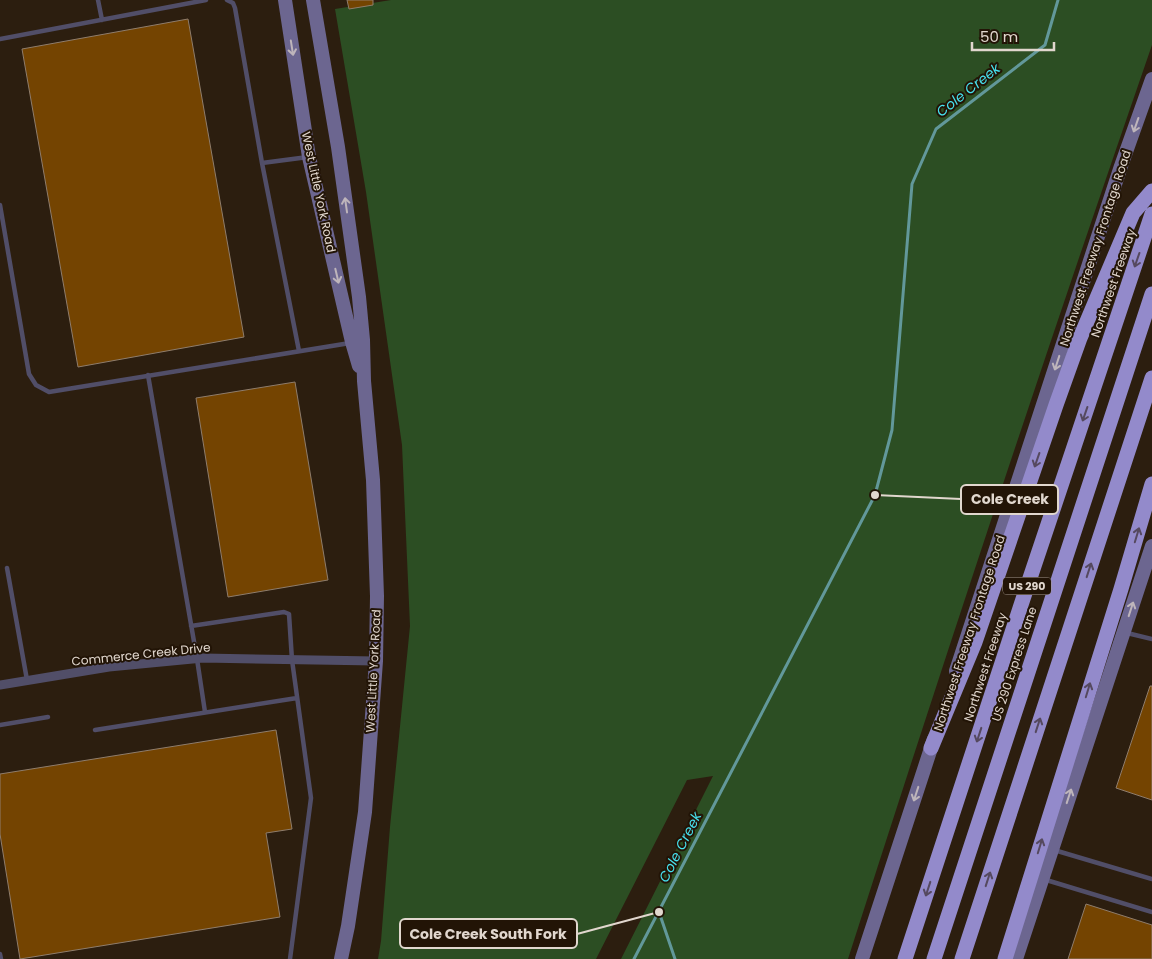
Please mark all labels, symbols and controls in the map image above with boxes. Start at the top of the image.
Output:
scale bar [972,20,1054,52]
text: 50 m [980,26,1018,47]
one-way arrow [288,40,298,56]
water label: Cole Creek [932,58,1005,121]
one-way arrow [1131,117,1140,133]
street label: West Little York Road [298,130,340,254]
street label: Northwest Freeway Frontage Road [1056,148,1134,348]
one-way arrow [341,197,351,213]
street label: Northwest Freeway [1088,227,1138,339]
one-way arrow [1131,252,1141,268]
one-way arrow [333,268,342,284]
one-way arrow [1052,354,1061,370]
one-way arrow [1080,406,1089,422]
one-way arrow [1032,451,1042,467]
callout: Cole Creek [961,485,1058,514]
text: Cole Creek [971,489,1049,509]
one-way arrow [1133,528,1143,544]
street label: Northwest Freeway Frontage Road [930,533,1008,733]
one-way arrow [1084,563,1094,579]
road number: US 290 [1003,578,1051,594]
one-way arrow [1127,601,1137,617]
street label: US 290 Express Lane [987,604,1041,724]
street label: West Little York Road [361,609,385,733]
street label: Northwest Freeway [961,611,1009,723]
street label: Commerce Creek Drive [71,638,211,670]
one-way arrow [1084,683,1094,699]
one-way arrow [1034,718,1043,733]
one-way arrow [973,726,983,742]
one-way arrow [911,786,920,801]
one-way arrow [1065,789,1075,805]
water label: Cole Creek [654,808,707,886]
one-way arrow [1036,838,1046,854]
one-way arrow [983,872,993,888]
one-way arrow [923,881,932,896]
callout: Cole Creek South Fork [400,919,577,948]
text: Cole Creek South Fork [409,924,567,944]

